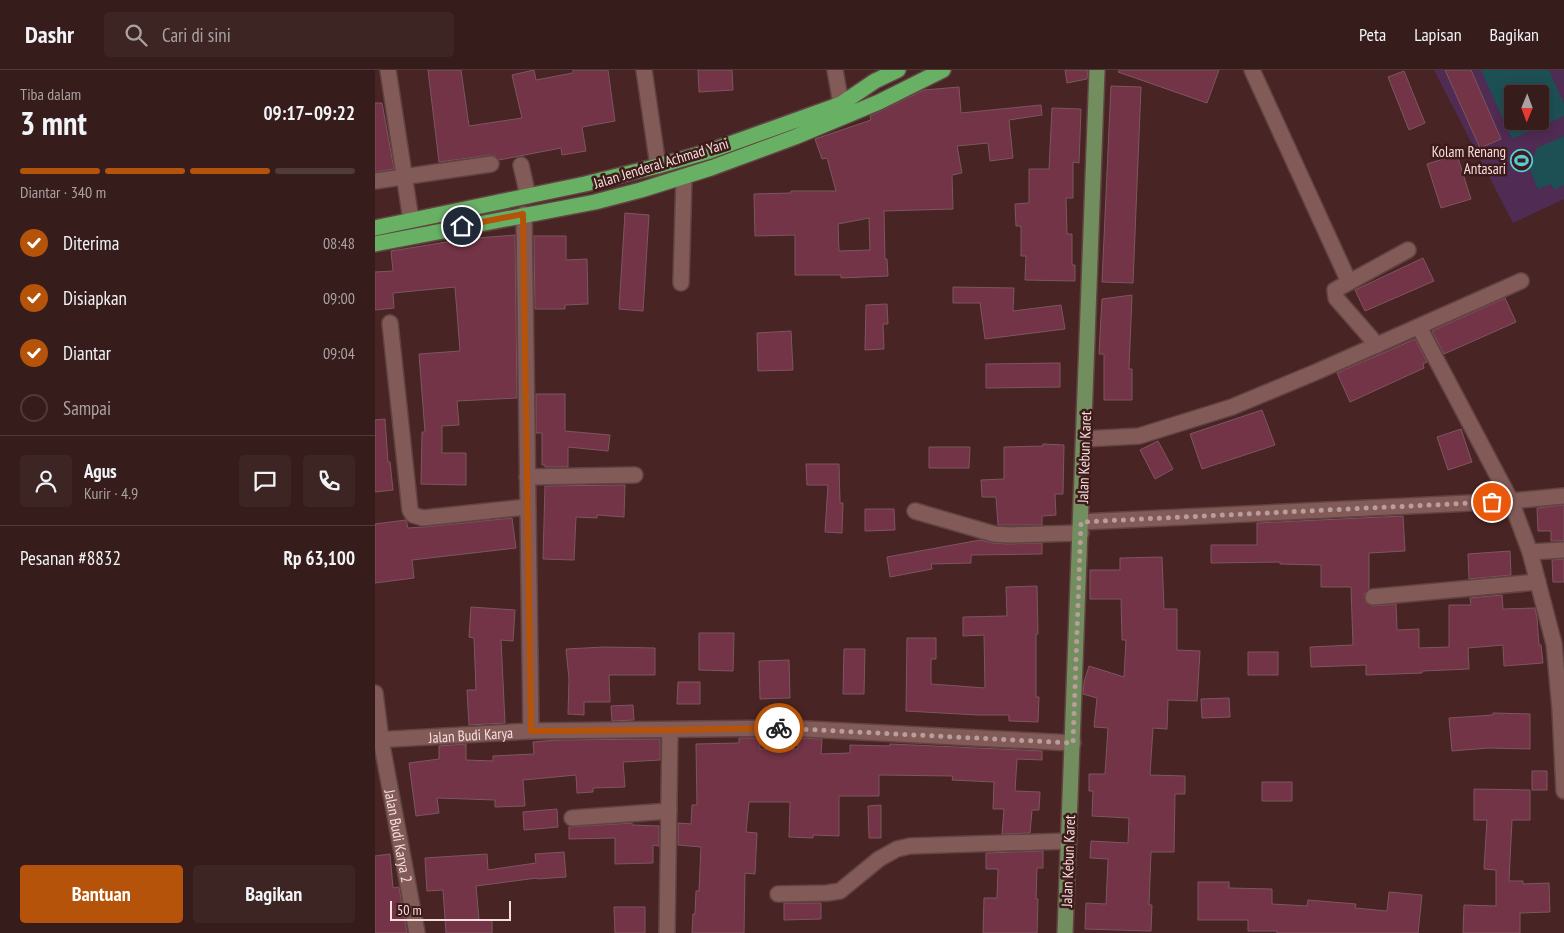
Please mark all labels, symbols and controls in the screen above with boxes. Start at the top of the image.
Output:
search box [104,12,454,57]
text: Dashr [25,19,74,50]
icon: search [122,21,150,49]
text: Cari di sini [162,23,231,47]
text: Peta [1359,23,1386,46]
text: Lapisan [1414,23,1462,46]
text: Bagikan [1490,23,1539,46]
text: Tiba dalam [20,84,81,104]
north arrow [1504,85,1549,130]
map controls [1504,85,1549,130]
text: 09:17–09:22 [263,101,355,125]
text: 3 mnt [20,102,87,144]
street label: Jalan Jenderal Achmad Yani [590,133,731,193]
place label: Kolam Renang Antasari [1432,142,1506,178]
sports icon: Kolam Renang Antasari [1510,148,1534,172]
text: Diantar · 340 m [20,182,106,202]
pin [441,205,483,247]
icon: home [448,212,476,240]
icon: check [20,229,48,257]
text: Diterima [63,231,119,255]
text: 08:48 [323,233,355,253]
icon: check [20,284,48,312]
text: Disiapkan [63,286,127,310]
text: 09:00 [323,288,355,308]
icon: check [20,339,48,367]
text: Diantar [63,341,111,365]
text: 09:04 [323,343,355,363]
text: Sampai [63,396,111,420]
street label: Jalan Kebun Karet [1073,411,1095,504]
button: person [20,455,72,507]
button: chat [239,455,291,507]
button: phone [303,455,355,507]
text: Agus [84,459,117,483]
pin [1471,481,1513,523]
text: Kurir · 4.9 [84,483,138,503]
icon: bag [1478,488,1506,516]
text: Pesanan #8832 [20,546,121,570]
text: Rp 63,100 [284,546,355,570]
courier [754,703,804,753]
icon: bike [765,714,793,742]
street label: Jalan Budi Karya [427,723,514,746]
street label: Jalan Budi Karya 2 [381,787,417,884]
street label: Jalan Kebun Karet [1057,815,1079,908]
button: Bantuan [20,865,183,923]
button: Bagikan [193,865,355,923]
scale bar [390,898,511,921]
text: 50 m [397,901,422,919]

